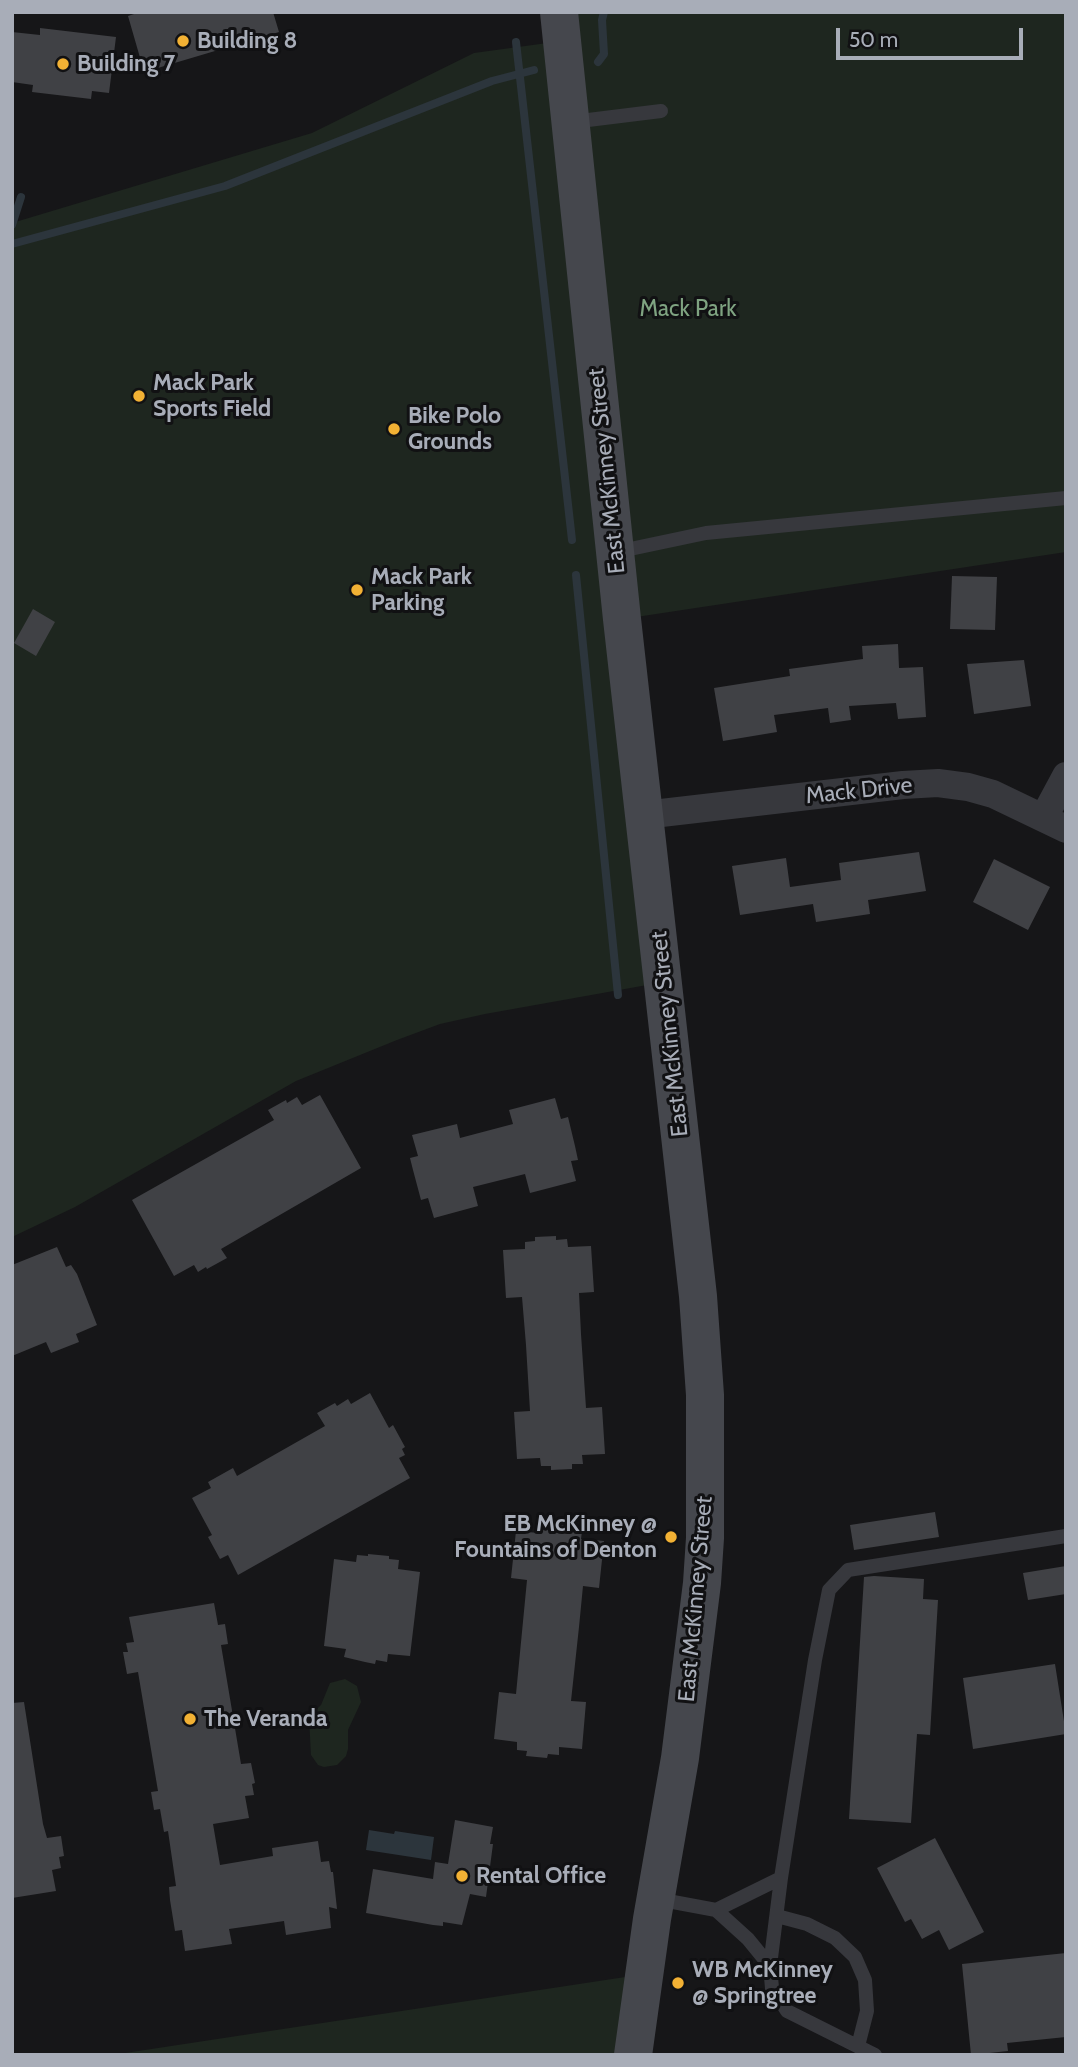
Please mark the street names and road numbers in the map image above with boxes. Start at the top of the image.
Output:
street label: East McKinney Street [582,367,632,575]
street label: Mack Drive [804,772,914,810]
street label: East McKinney Street [645,930,695,1138]
street label: East McKinney Street [673,1495,719,1703]

